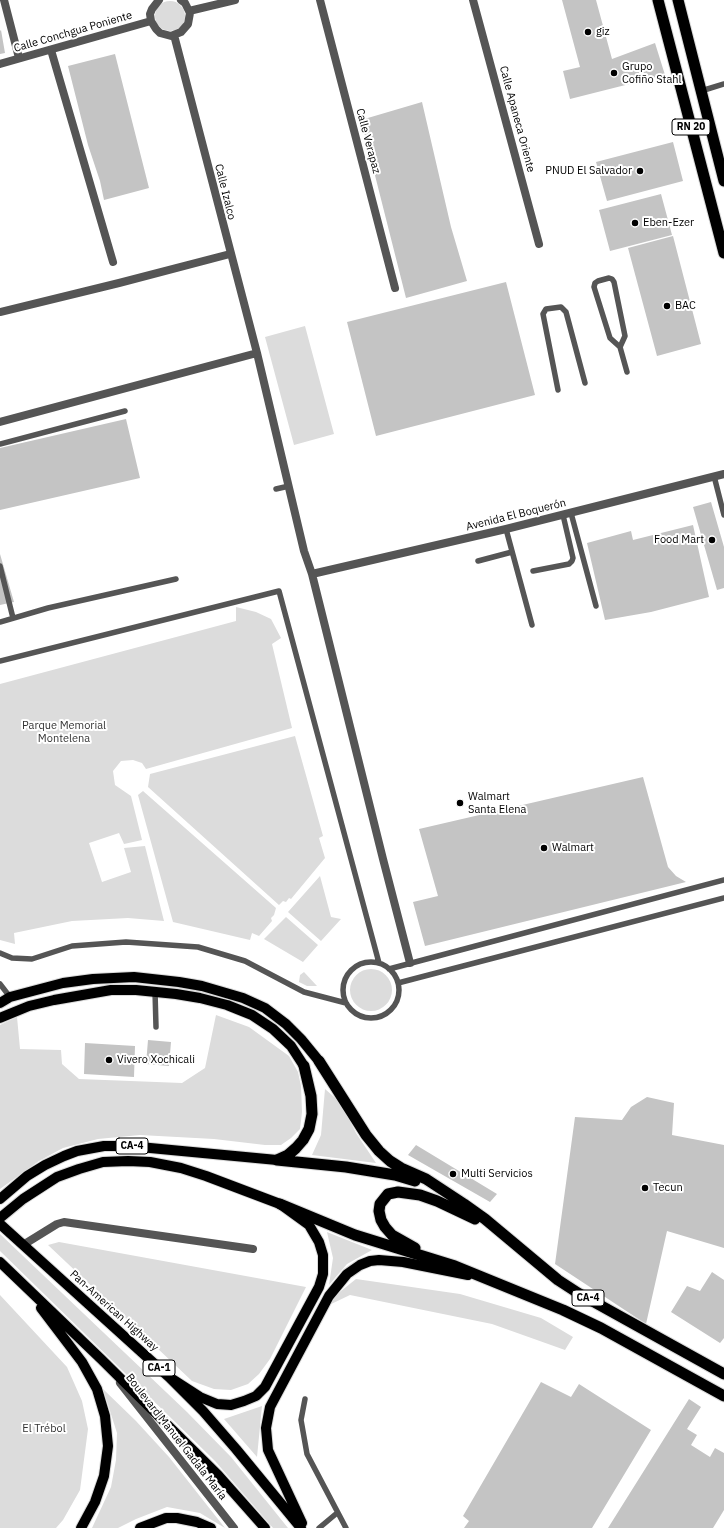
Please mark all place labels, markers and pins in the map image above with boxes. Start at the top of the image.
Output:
place label: giz [596,25,610,39]
marker: giz [583,27,593,37]
place label: Grupo Cofiño Stahl [622,60,682,86]
marker: Grupo Cofiño Stahl [609,68,619,78]
place label: PNUD El Salvador [545,164,632,178]
marker: PNUD El Salvador [635,166,645,176]
place label: Eben-Ezer [643,216,694,230]
marker: Eben-Ezer [630,218,640,228]
place label: BAC [675,299,696,313]
marker: BAC [662,301,672,311]
place label: Food Mart [654,533,704,547]
marker: Food Mart [707,535,717,545]
place label: Walmart Santa Elena [468,790,526,816]
marker: Walmart Santa Elena [455,798,465,808]
place label: Walmart [552,841,594,855]
marker: Walmart [539,843,549,853]
place label: Vivero Xochicali [117,1053,195,1067]
marker: Vivero Xochicali [104,1055,114,1065]
place label: Multi Servicios [461,1167,533,1181]
marker: Multi Servicios [448,1169,458,1179]
place label: Tecun [653,1181,683,1195]
marker: Tecun [640,1183,650,1193]

